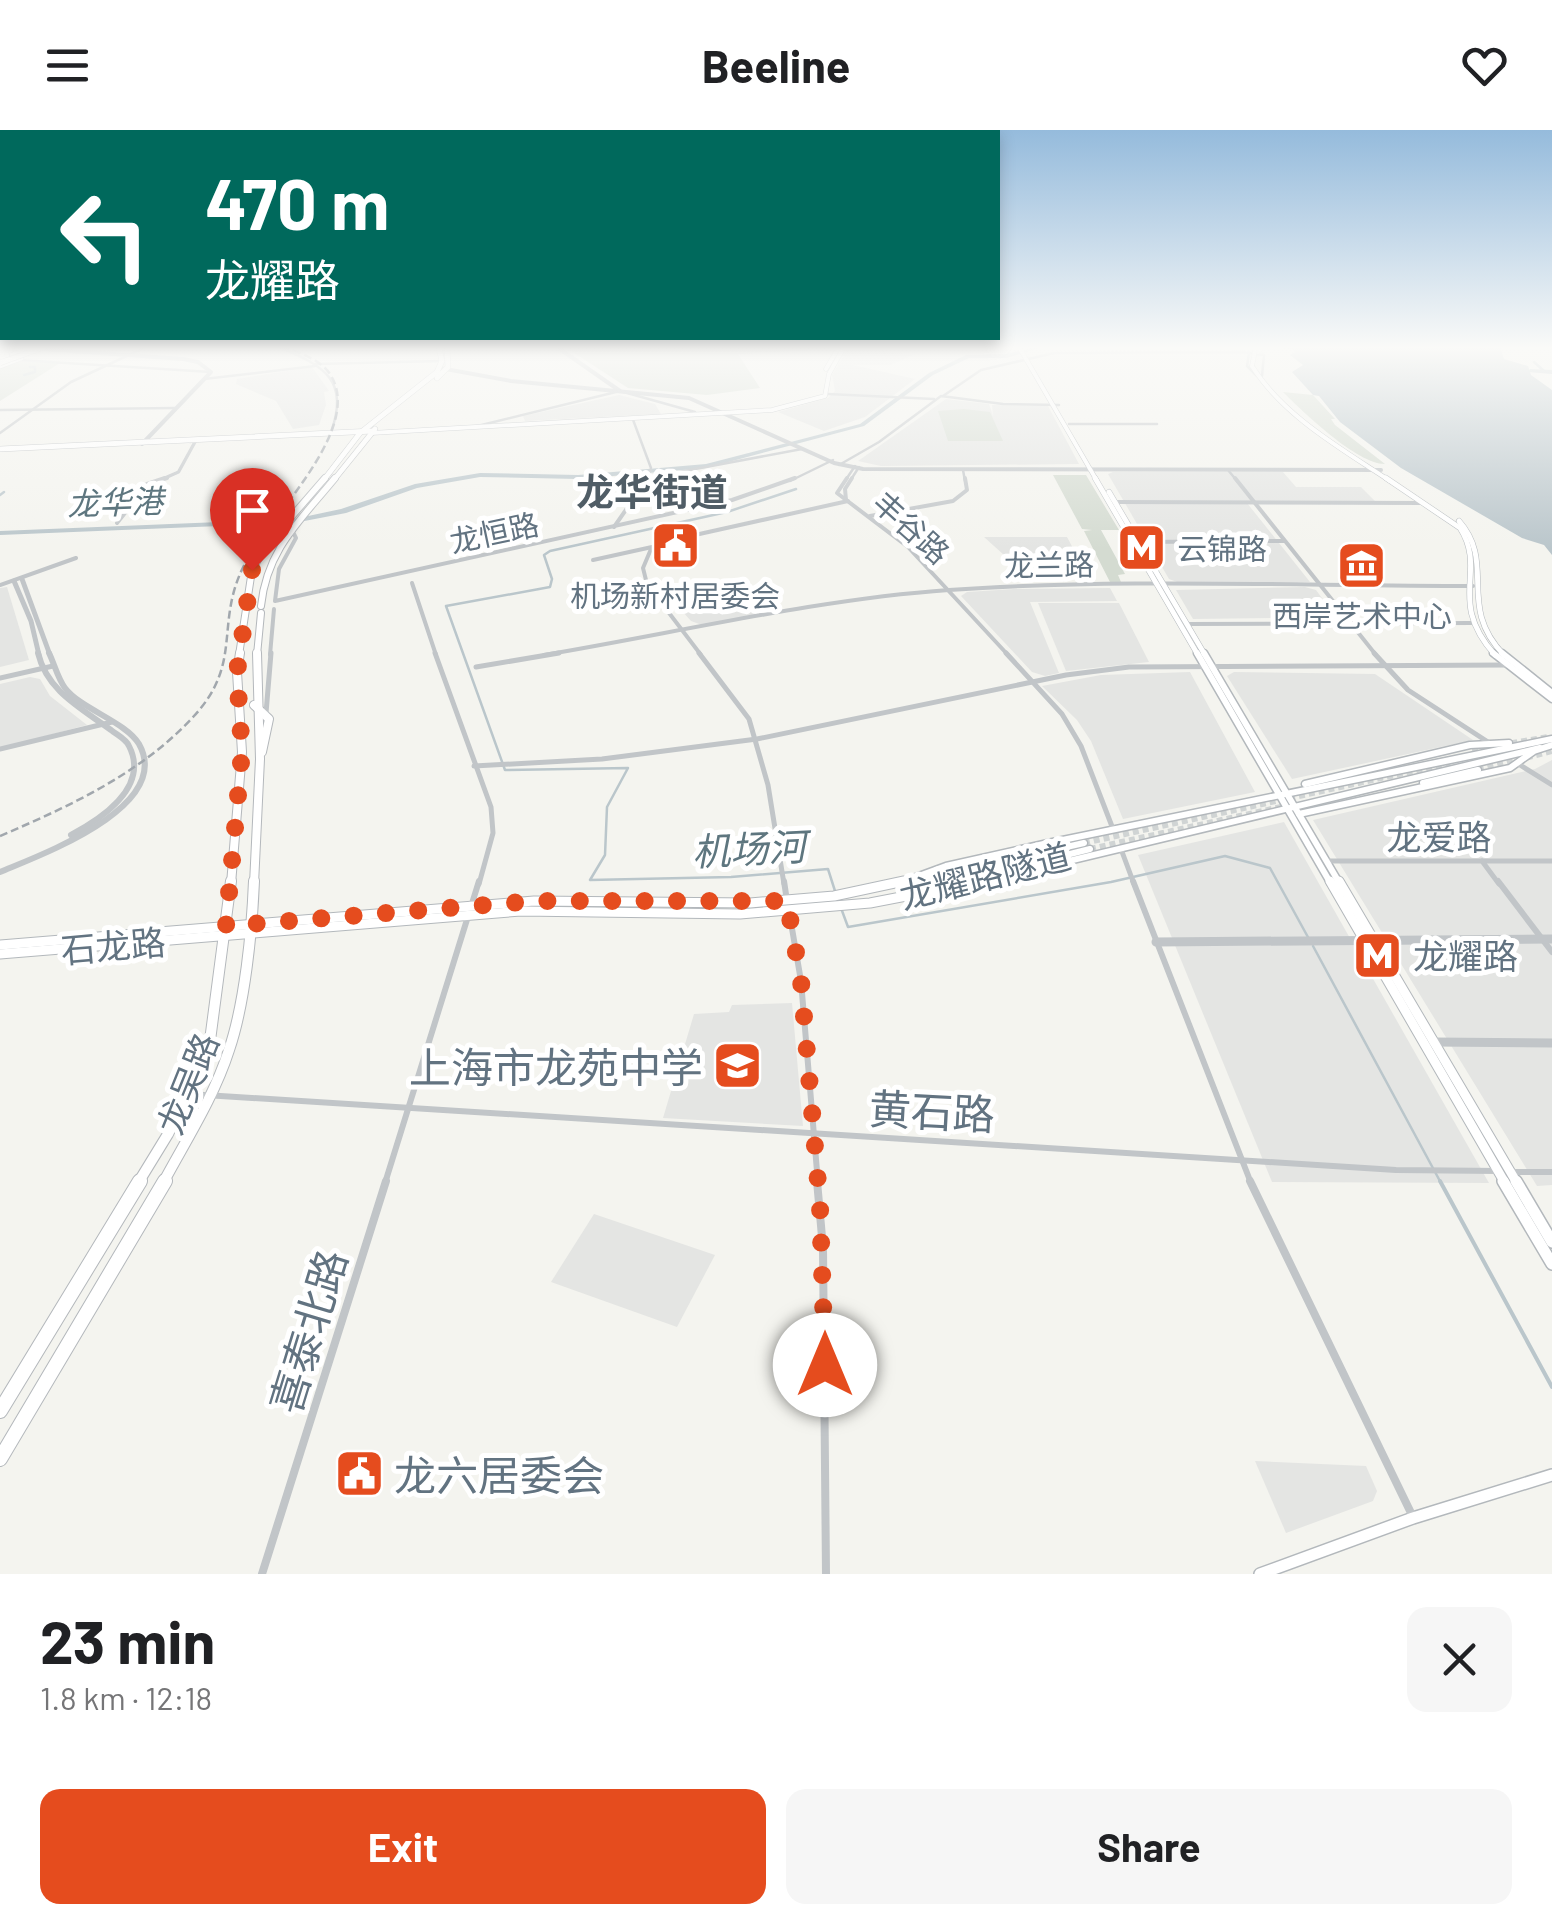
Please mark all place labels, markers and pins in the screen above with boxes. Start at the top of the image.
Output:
pin [210,468,295,571]
public building icon: 机场新村居委会 [649,520,701,572]
metro station icon: 云锦路 [1116,522,1168,574]
place label: 云锦路 [1177,530,1267,566]
museum icon: 西岸艺术中心 [1336,540,1388,592]
place label: 机场新村居委会 [570,577,780,613]
place label: 西岸艺术中心 [1272,597,1452,633]
metro station icon: 龙耀路 [1352,929,1404,981]
place label: 龙耀路 [1413,934,1518,976]
school or university icon: 上海市龙苑中学 [712,1040,764,1092]
place label: 上海市龙苑中学 [409,1041,703,1091]
public building icon: 龙六居委会 [333,1448,385,1500]
place label: 龙六居委会 [394,1449,604,1499]

